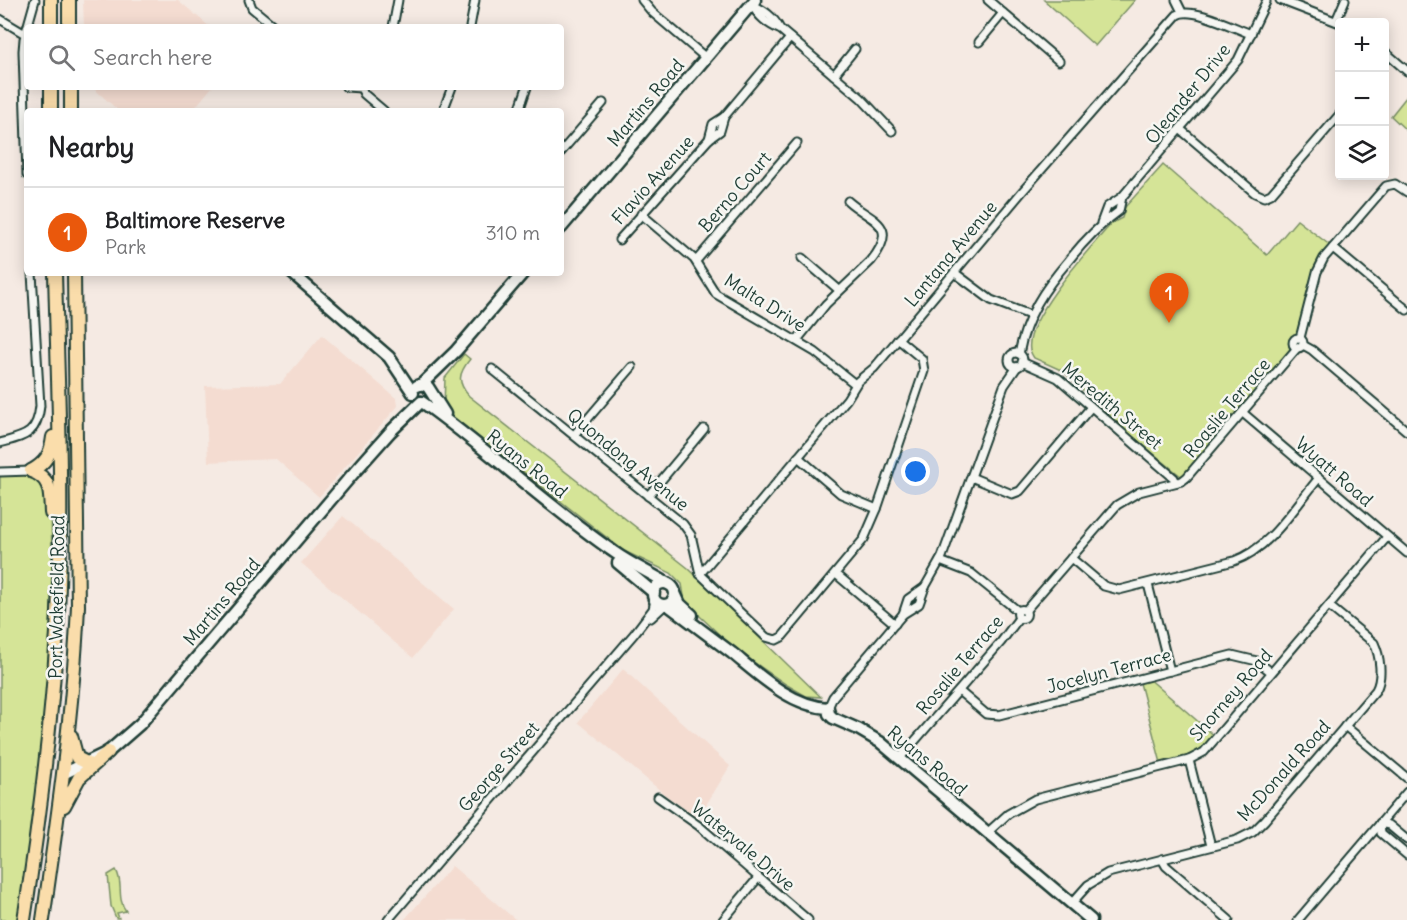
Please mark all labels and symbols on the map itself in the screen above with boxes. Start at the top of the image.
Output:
street label: Oleander Drive [1140,39,1235,149]
street label: Martins Road [602,54,689,151]
street label: Flavio Avenue [607,130,699,229]
street label: Berno Court [693,147,776,237]
street label: Lantana Avenue [899,196,1002,312]
street label: Malta Drive [720,268,810,337]
pin: 1 [1150,274,1188,323]
street label: Roaslie Terrace [1178,353,1275,462]
street label: Meredith Street [1057,357,1167,454]
street label: Quondong Avenue [563,403,694,516]
street label: Ryans Road [482,424,573,503]
street label: Wyatt Road [1291,432,1378,512]
your location [901,457,930,486]
street label: Port Wakefield Road [44,515,69,679]
street label: Martins Road [178,553,265,650]
street label: Rosalie Terrace [911,610,1008,719]
street label: Jocelyn Terrace [1044,643,1174,698]
street label: Shorney Road [1184,644,1277,746]
street label: McDonald Road [1232,715,1335,826]
street label: George Street [453,717,544,816]
street label: Ryans Road [883,721,972,801]
street label: Watervale Drive [687,796,800,896]

